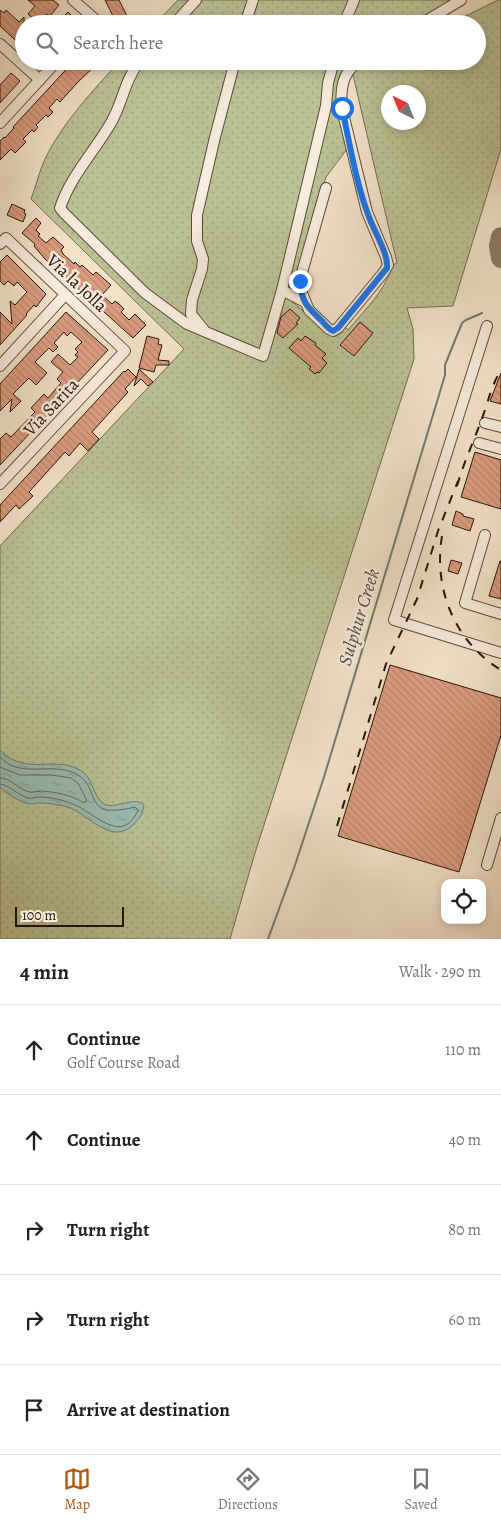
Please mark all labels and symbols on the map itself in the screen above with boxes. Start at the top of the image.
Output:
north arrow [381,85,426,130]
route start [331,97,354,120]
street label: Via la Jolla [41,248,113,318]
route end [289,270,312,293]
street label: Via Sarita [17,372,84,442]
water label: Sulphur Creek [332,565,386,669]
scale bar [15,904,124,927]

